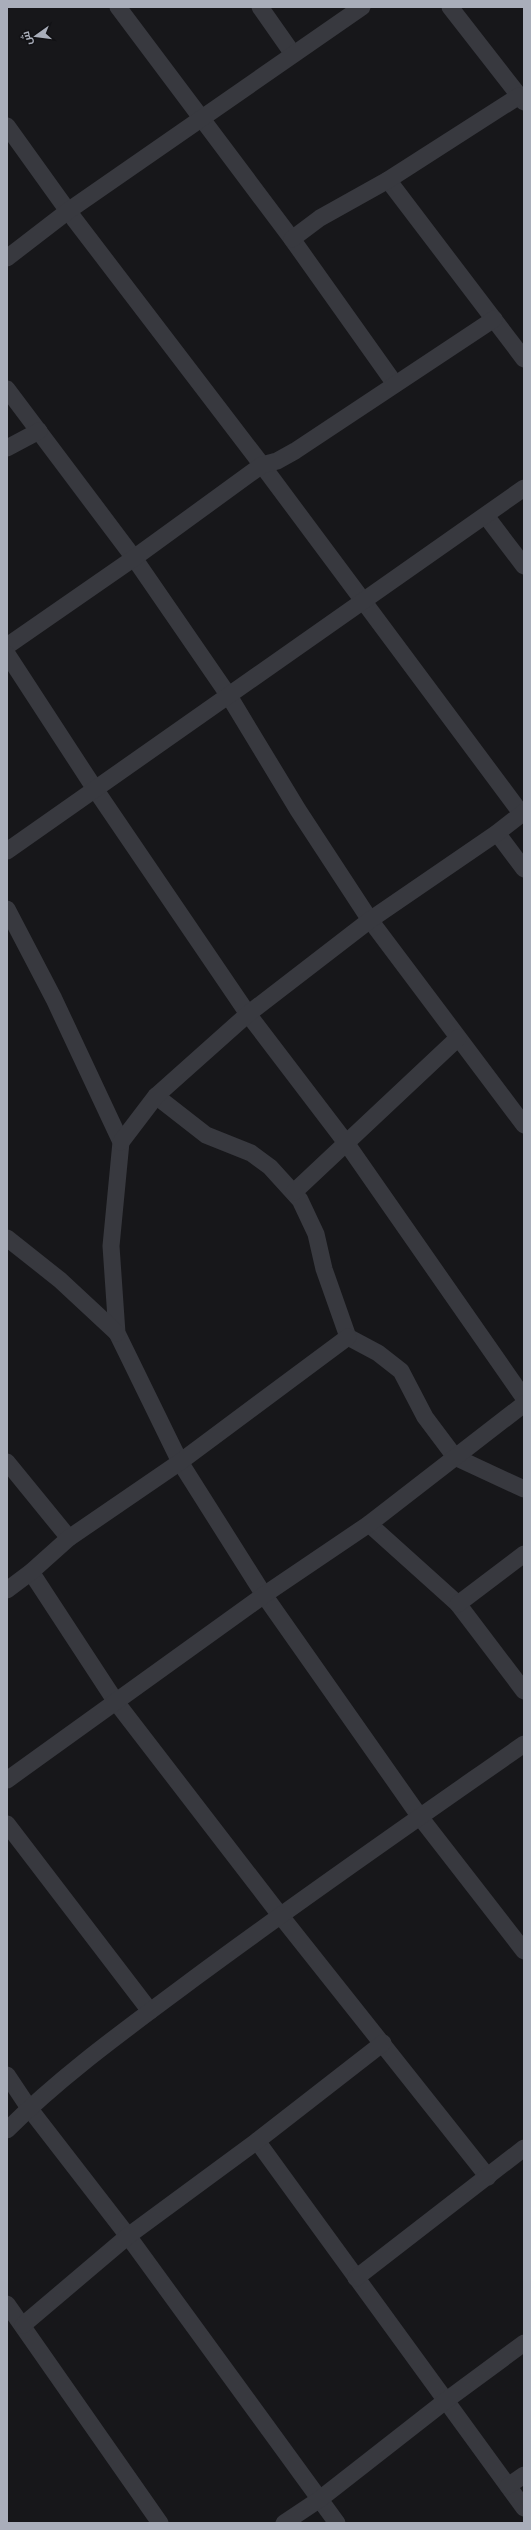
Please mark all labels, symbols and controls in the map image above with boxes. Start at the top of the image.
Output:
north arrow [16,16,56,56]
text: ش [18,30,35,47]

